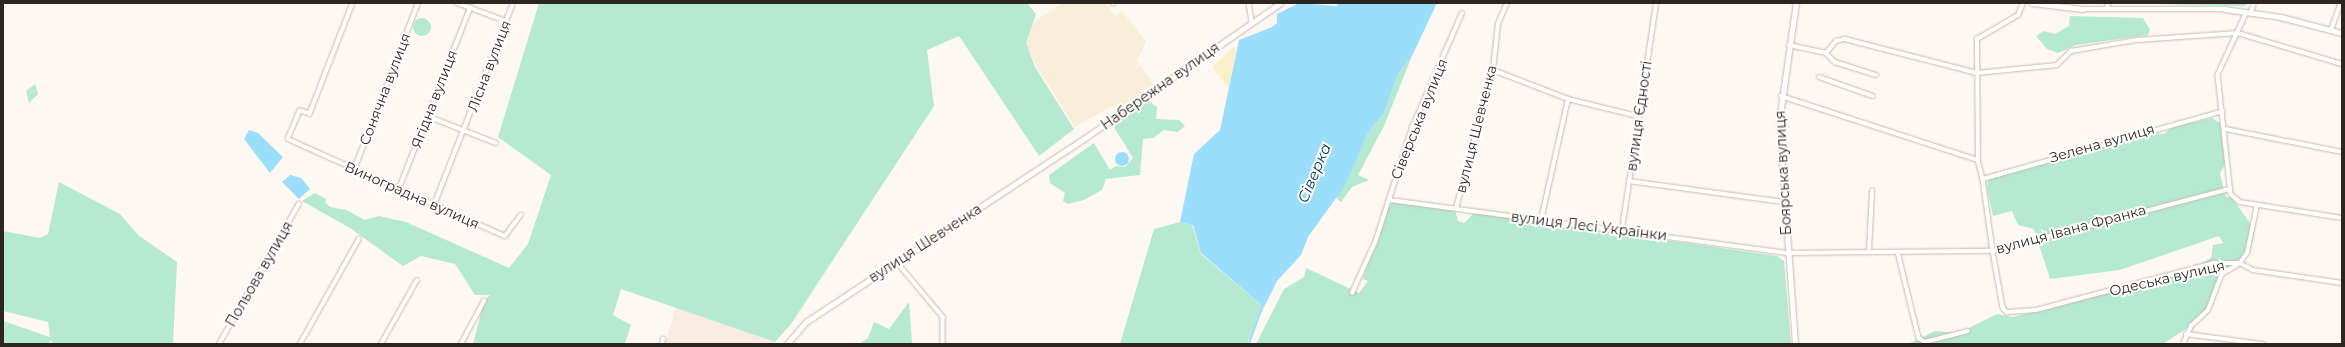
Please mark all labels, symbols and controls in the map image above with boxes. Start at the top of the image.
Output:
street label: Лісна вулиця [464,18,514,114]
street label: Сонячна вулиця [356,31,414,147]
street label: Набережна вулиця [1097,39,1223,133]
street label: Ягідна вулиця [408,48,460,150]
street label: Сіверська вулиця [1387,56,1451,182]
street label: вулиця Єдності [1623,60,1655,172]
street label: вулиця Шевченка [1452,63,1500,195]
street label: Боярська вулиця [1771,110,1795,236]
street label: Зелена вулиця [2048,120,2156,166]
water label: Сіверка [1293,141,1335,205]
street label: Виноградна вулиця [342,158,482,232]
street label: вулиця Шевченка [865,200,985,286]
street label: вулиця Івана Франка [1994,201,2148,257]
street label: вулиця Лесі Українки [1510,208,1668,244]
street label: Польова вулиця [222,218,296,330]
street label: Одеська вулиця [2108,257,2226,299]

